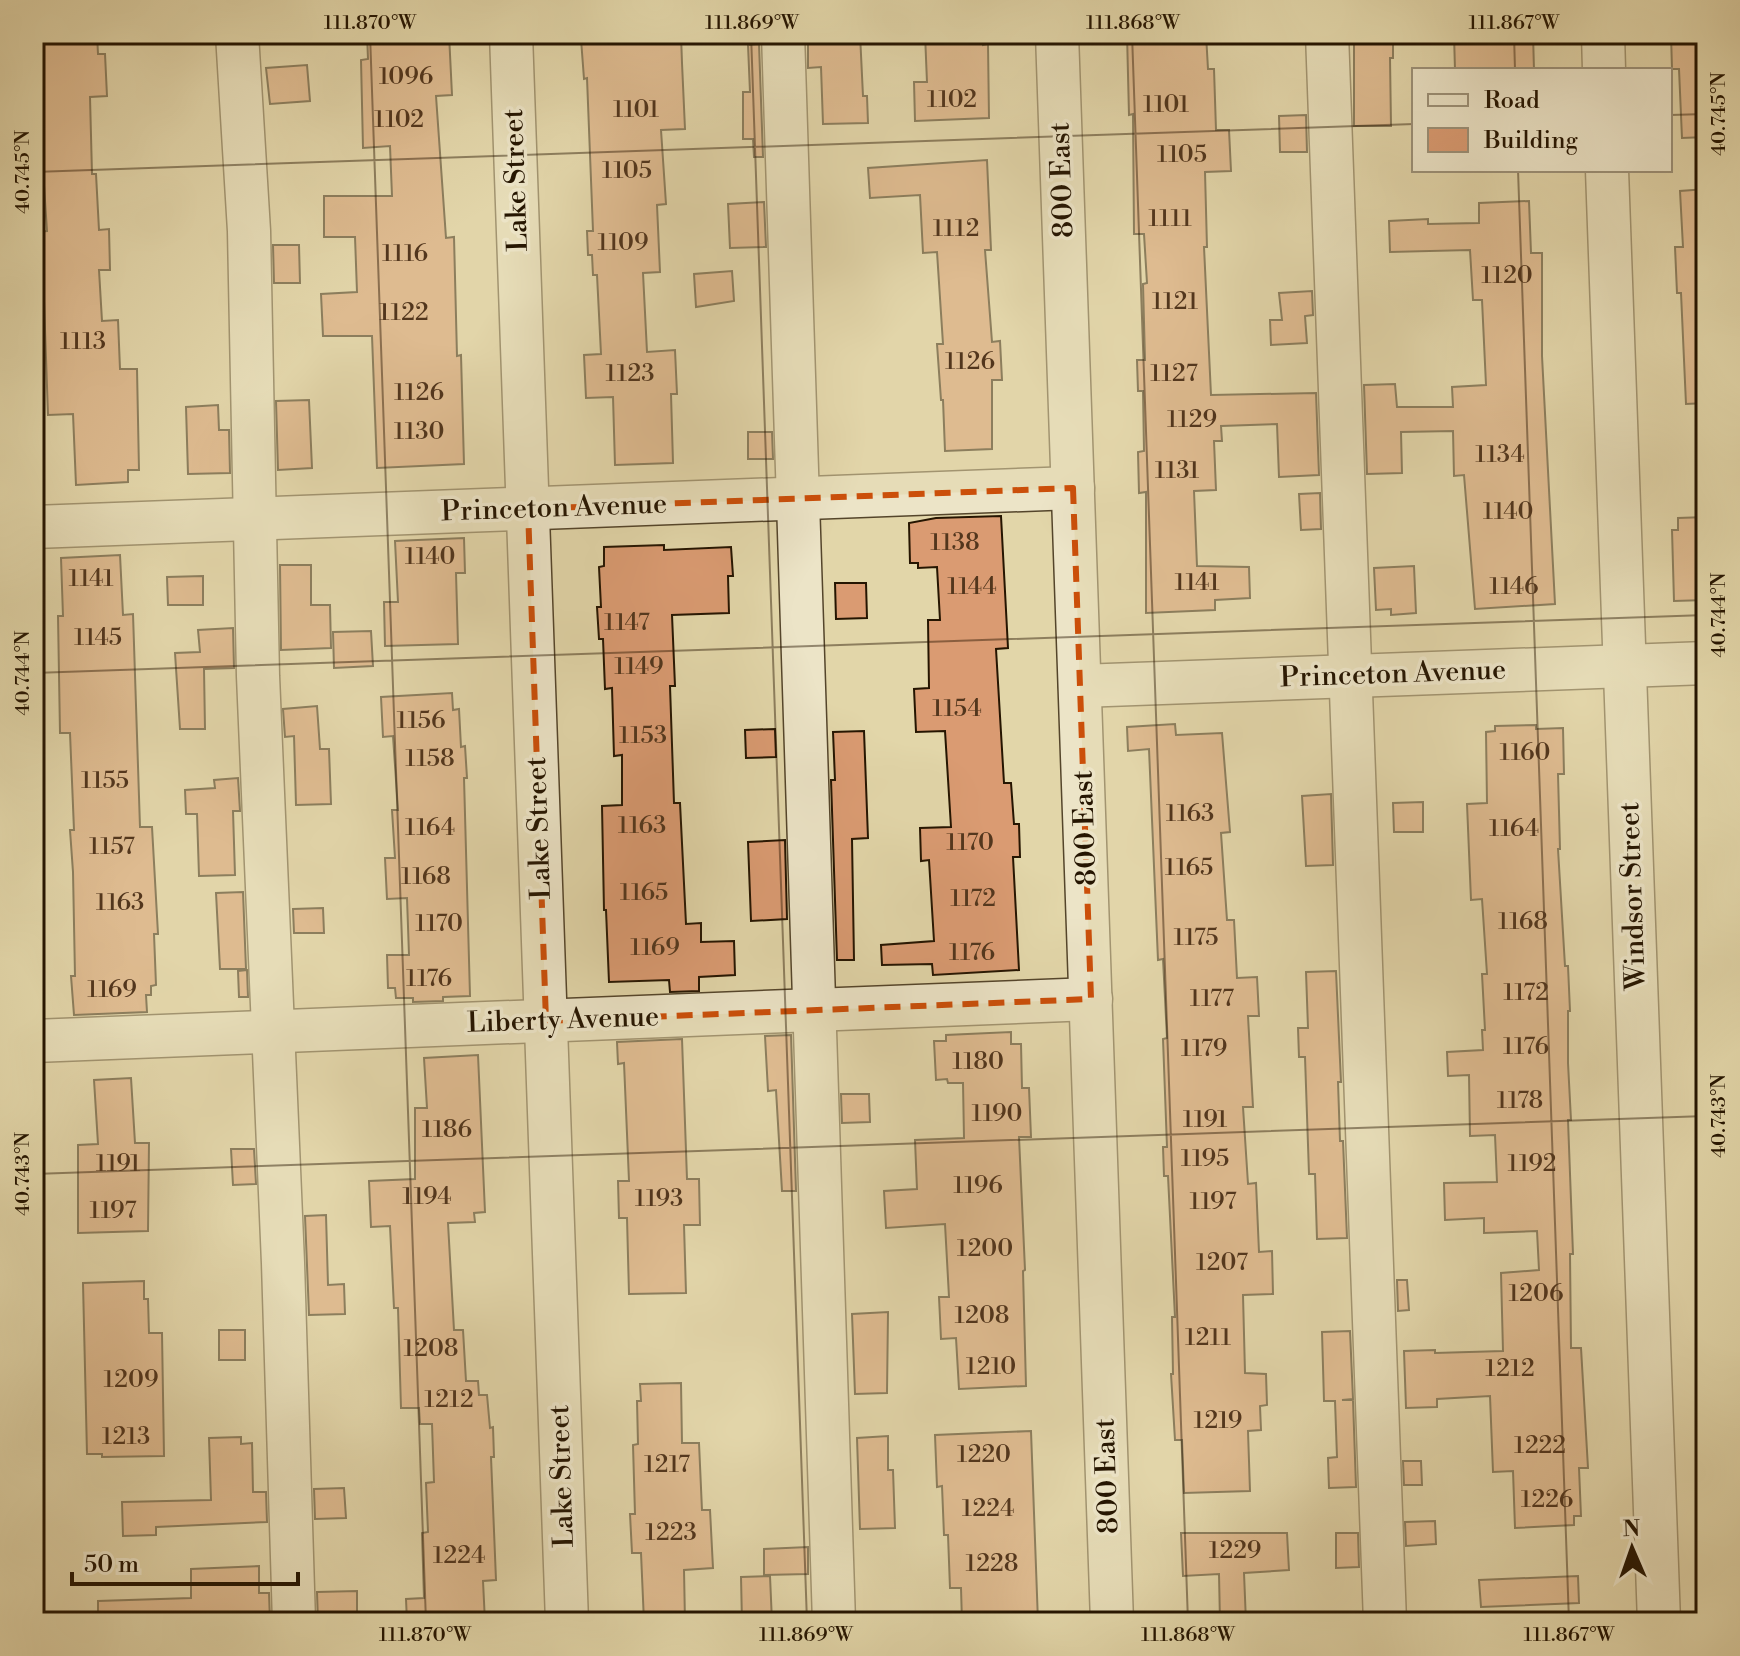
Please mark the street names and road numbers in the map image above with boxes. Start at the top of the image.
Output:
street label: Lake Street [496,108,536,252]
street label: 800 East [1042,121,1082,239]
street label: Princeton Avenue [440,487,668,529]
street label: Princeton Avenue [1279,653,1507,695]
street label: Lake Street [519,756,559,900]
street label: 800 East [1065,769,1105,887]
street label: Windsor Street [1612,801,1654,992]
street label: Liberty Avenue [466,999,660,1041]
street label: Lake Street [542,1404,582,1548]
street label: 800 East [1087,1417,1127,1535]

